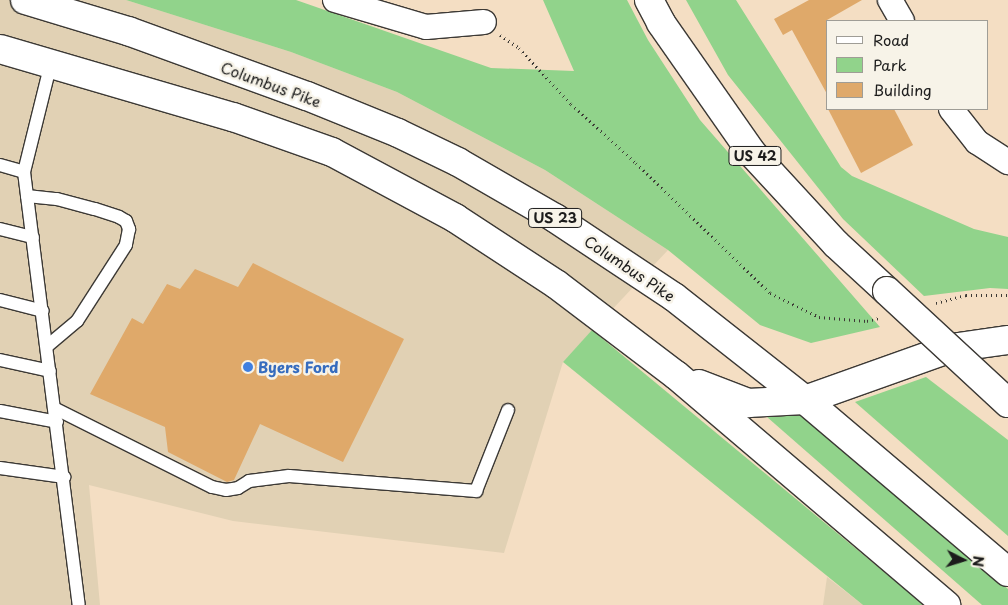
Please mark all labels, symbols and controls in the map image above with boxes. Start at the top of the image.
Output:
legend [826,20,988,110]
text: Road [873,28,909,51]
text: Park [873,53,907,76]
street label: Columbus Pike [219,58,323,110]
text: Building [873,78,932,101]
road number: US 42 [728,144,782,168]
road number: US 23 [528,207,582,230]
street label: Columbus Pike [582,231,678,305]
place label: Byers Ford [258,358,339,376]
marker: Byers Ford [242,361,254,373]
north arrow [938,535,988,585]
text: N [967,555,989,568]

